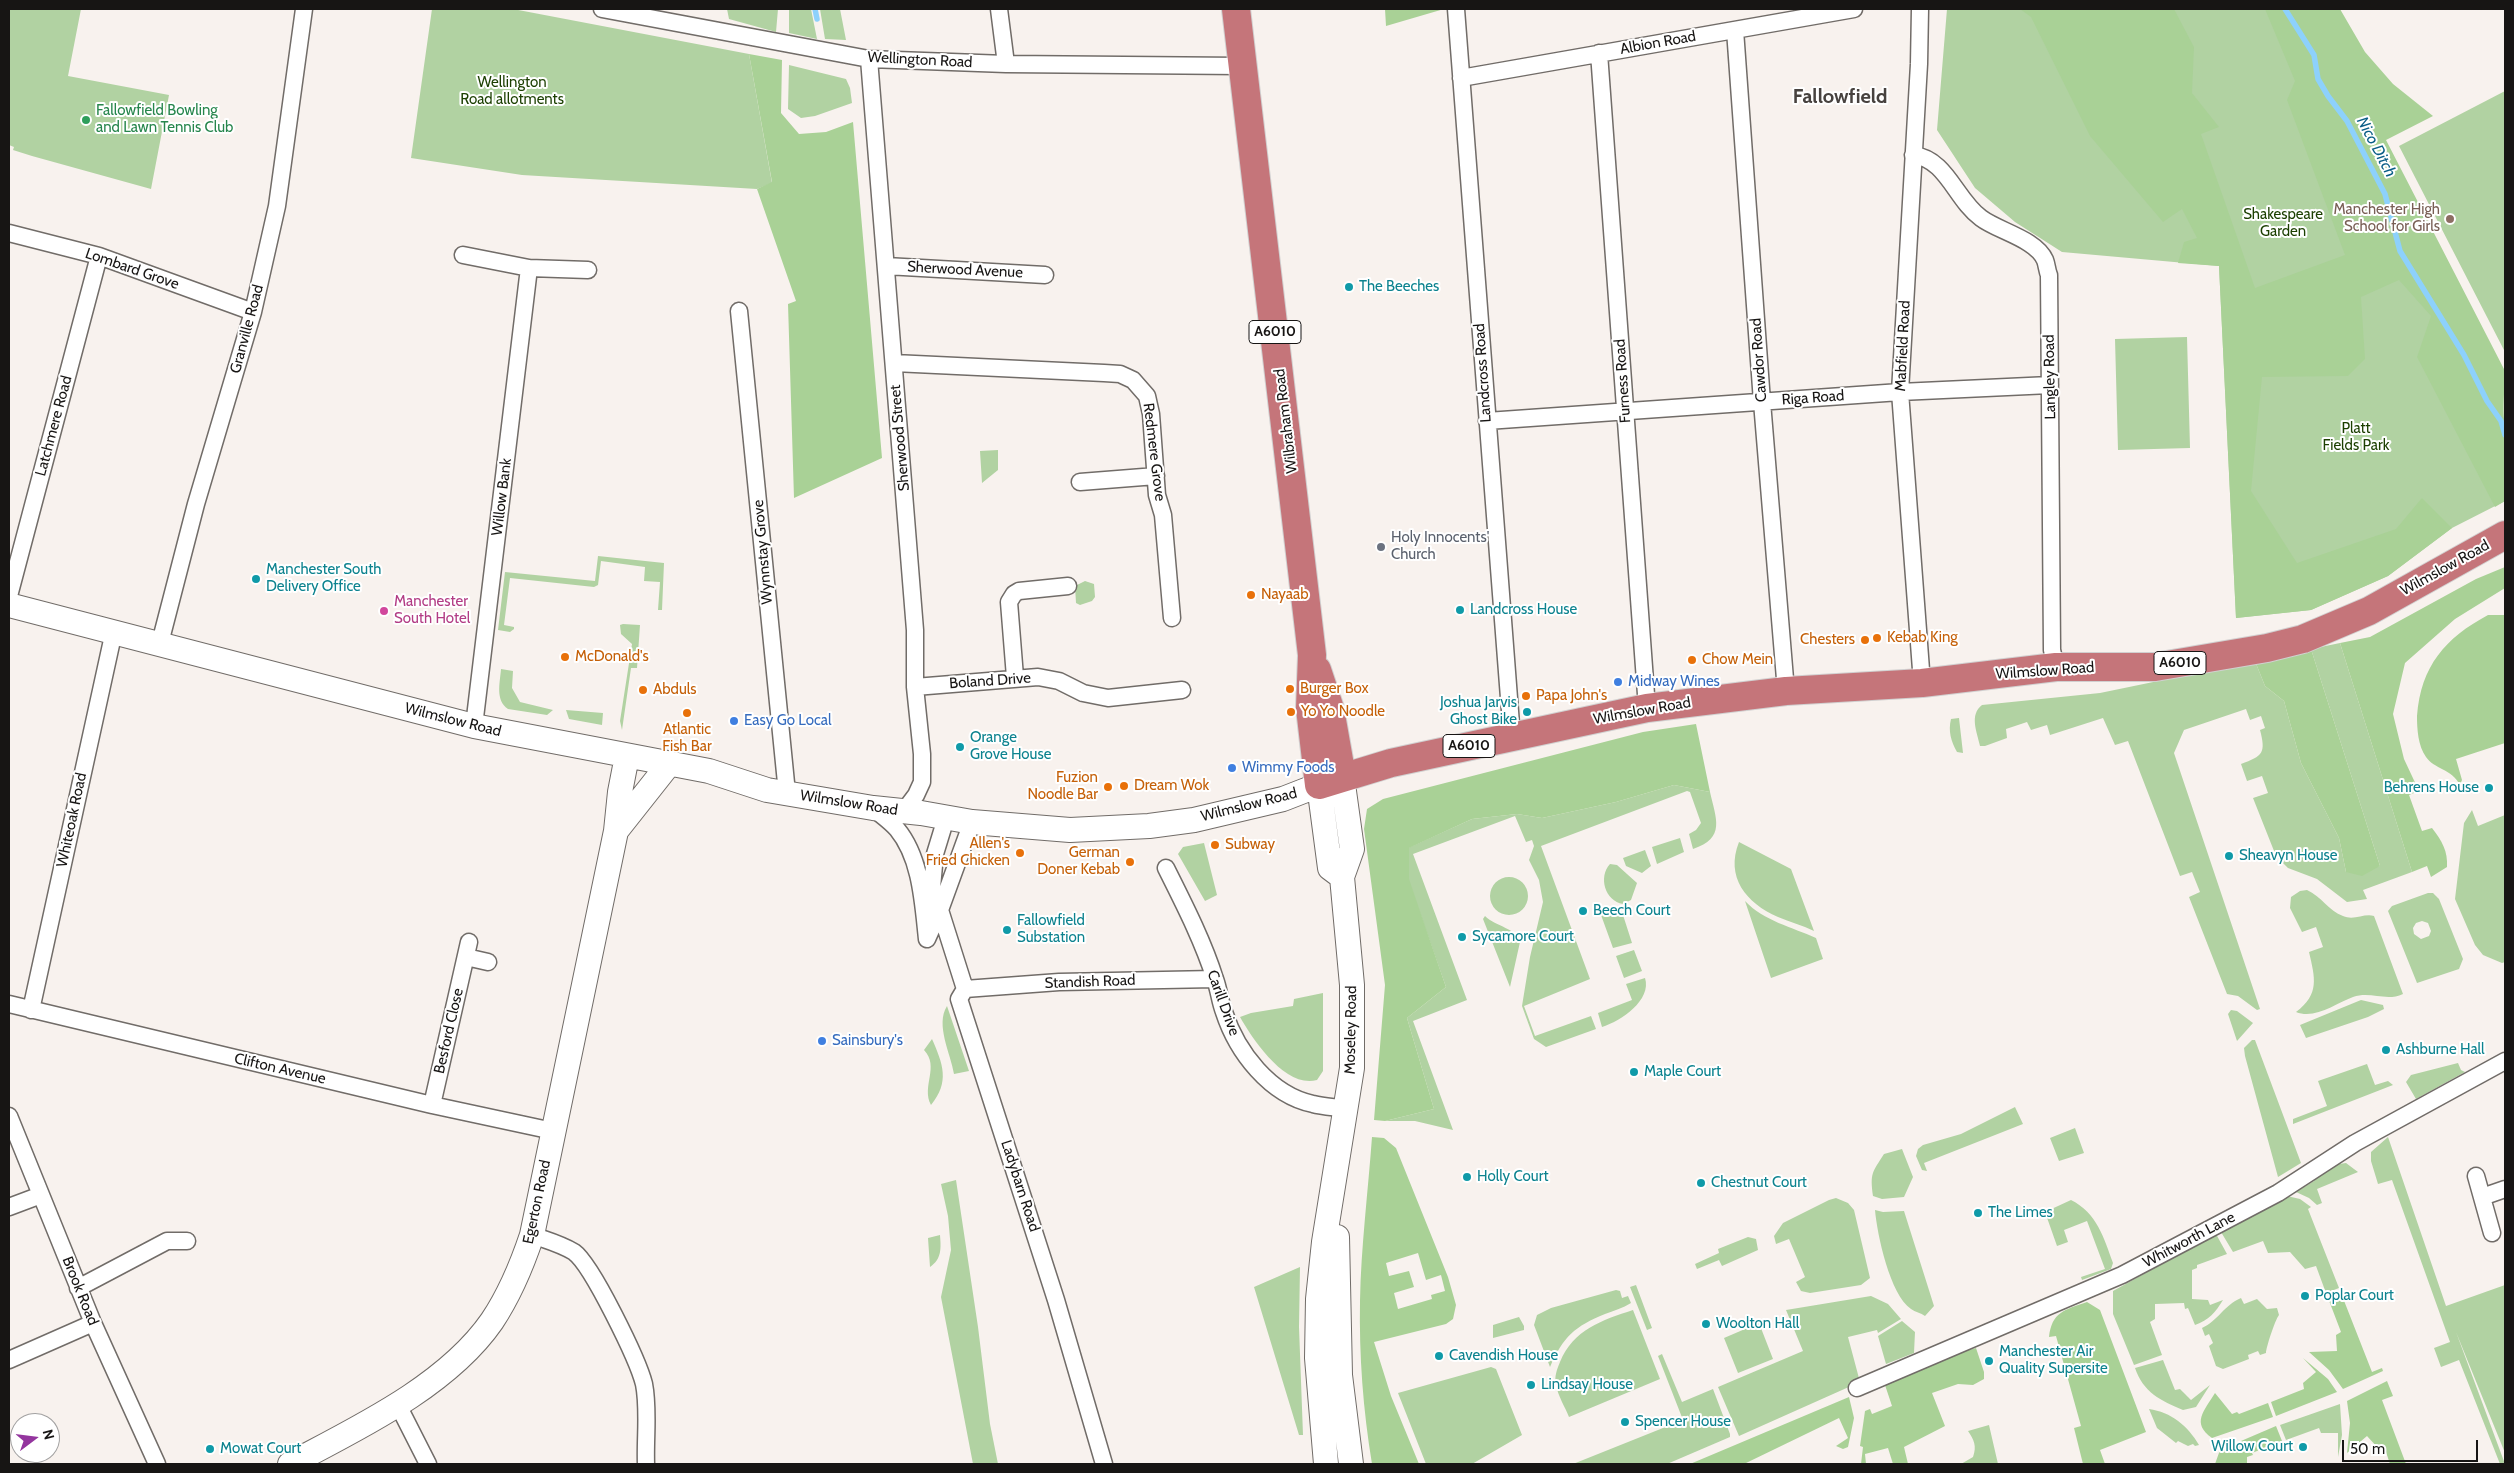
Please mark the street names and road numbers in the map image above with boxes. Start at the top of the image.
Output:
street label: Albion Road [1619,27,1697,59]
street label: Wellington Road [867,48,973,72]
street label: Lombard Grove [83,245,181,293]
street label: Sherwood Avenue [907,258,1023,282]
street label: Granville Road [227,283,267,375]
street label: Mabfield Road [1892,300,1914,392]
street label: Cawdor Road [1747,317,1771,403]
road number: A6010 [1249,321,1301,344]
street label: Landcross Road [1471,323,1495,423]
street label: Langley Road [2040,334,2060,420]
street label: Furness Road [1611,338,1635,424]
street label: Wilbraham Road [1271,368,1301,474]
street label: Latchmere Road [32,374,76,478]
street label: Sherwood Street [886,384,914,492]
street label: Riga Road [1781,387,1845,409]
street label: Redmere Grove [1139,402,1169,502]
street label: Willow Bank [488,457,516,537]
street label: Wynnstay Grove [749,499,777,605]
street label: Wilmslow Road [2398,536,2492,600]
road number: A6010 [2154,651,2206,674]
street label: Wilmslow Road [1995,659,2095,683]
street label: Boland Drive [949,669,1031,693]
street label: Wilmslow Road [1592,694,1692,728]
street label: Wilmslow Road [403,699,503,741]
road number: A6010 [1443,734,1495,758]
street label: Whiteoak Road [53,771,91,869]
street label: Wilmslow Road [1199,784,1299,826]
street label: Wilmslow Road [799,786,899,820]
street label: Carill Drive [1203,968,1243,1038]
street label: Standish Road [1044,971,1136,993]
street label: Moseley Road [1341,986,1361,1074]
street label: Besford Close [430,987,468,1075]
street label: Clifton Avenue [232,1050,328,1088]
street label: Ladybarn Road [997,1138,1043,1234]
street label: Egerton Road [519,1158,555,1246]
street label: Whitworth Lane [2140,1208,2238,1272]
street label: Brook Road [58,1254,102,1328]

